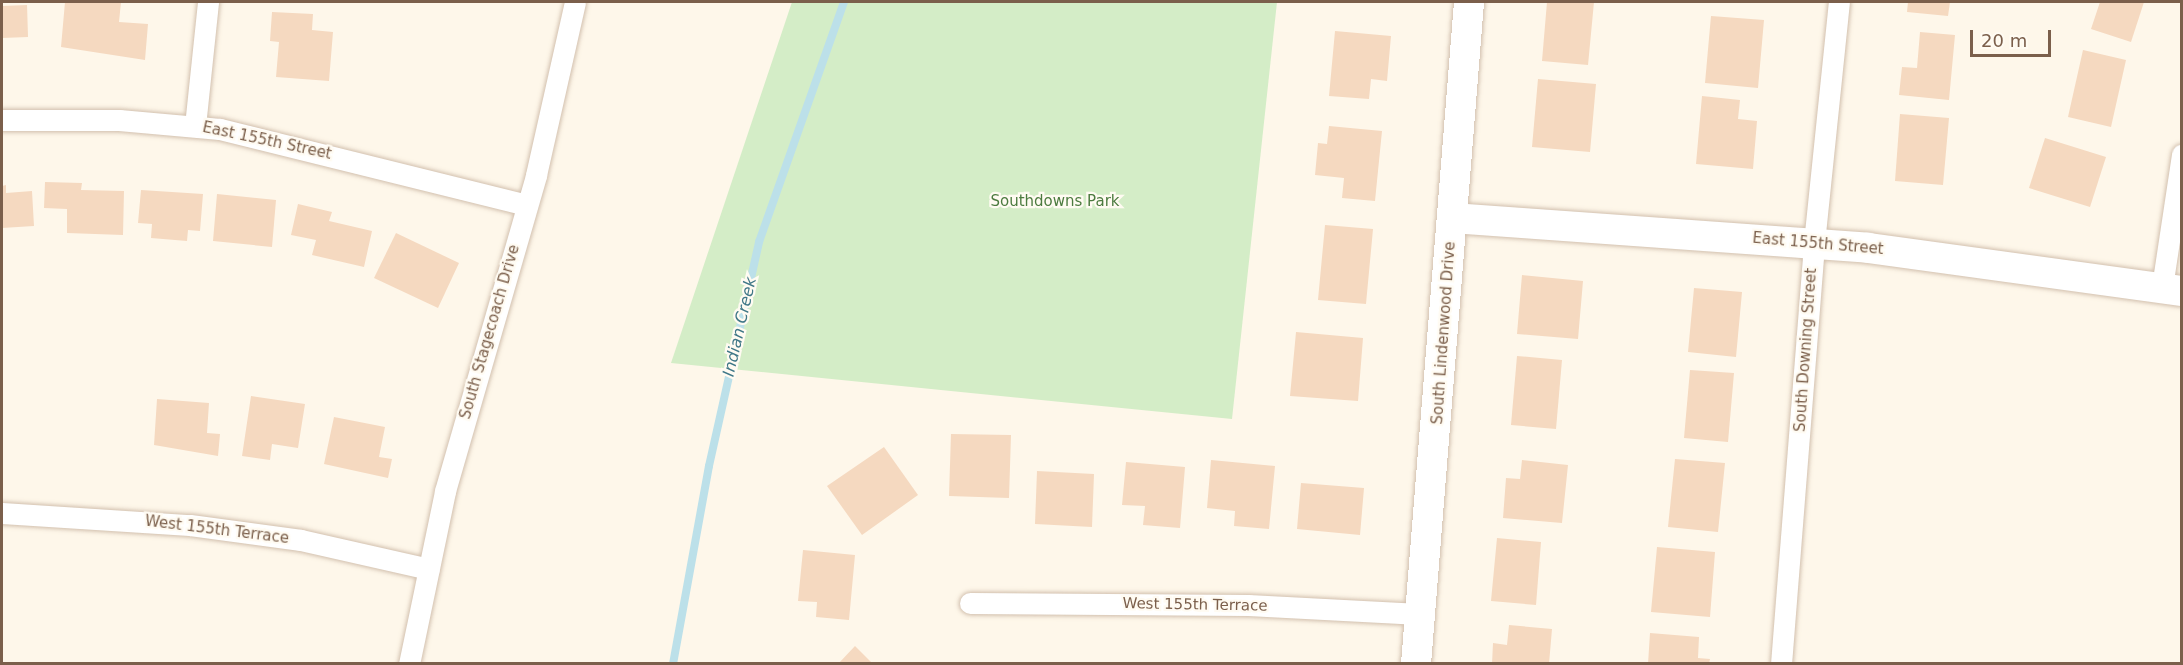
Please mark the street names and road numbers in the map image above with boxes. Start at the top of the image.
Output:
street label: East 155th Street [201,119,333,163]
street label: East 155th Street [1752,229,1884,259]
street label: South Lindenwood Drive [1429,241,1459,425]
street label: South Stagecoach Drive [456,243,524,421]
street label: South Downing Street [1791,267,1821,433]
street label: West 155th Terrace [144,512,290,548]
street label: West 155th Terrace [1122,595,1268,615]

